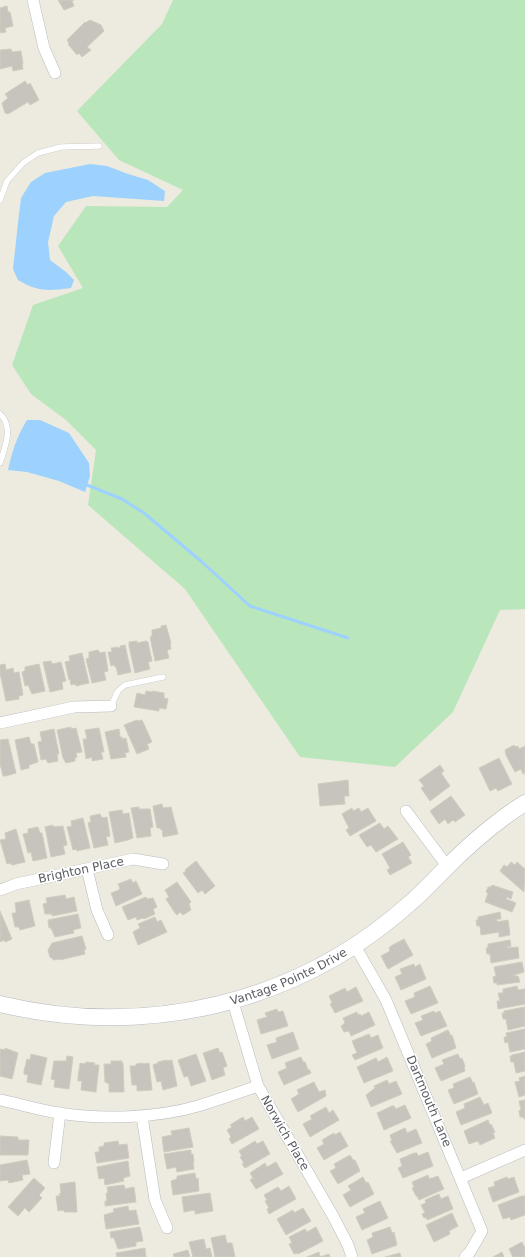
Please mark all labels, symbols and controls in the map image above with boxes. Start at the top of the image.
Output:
street label: Brighton Place [37,854,125,886]
street label: Vantage Pointe Drive [229,945,350,1008]
street label: Dartmouth Lane [403,1053,455,1149]
street label: Norwich Place [258,1093,312,1173]

